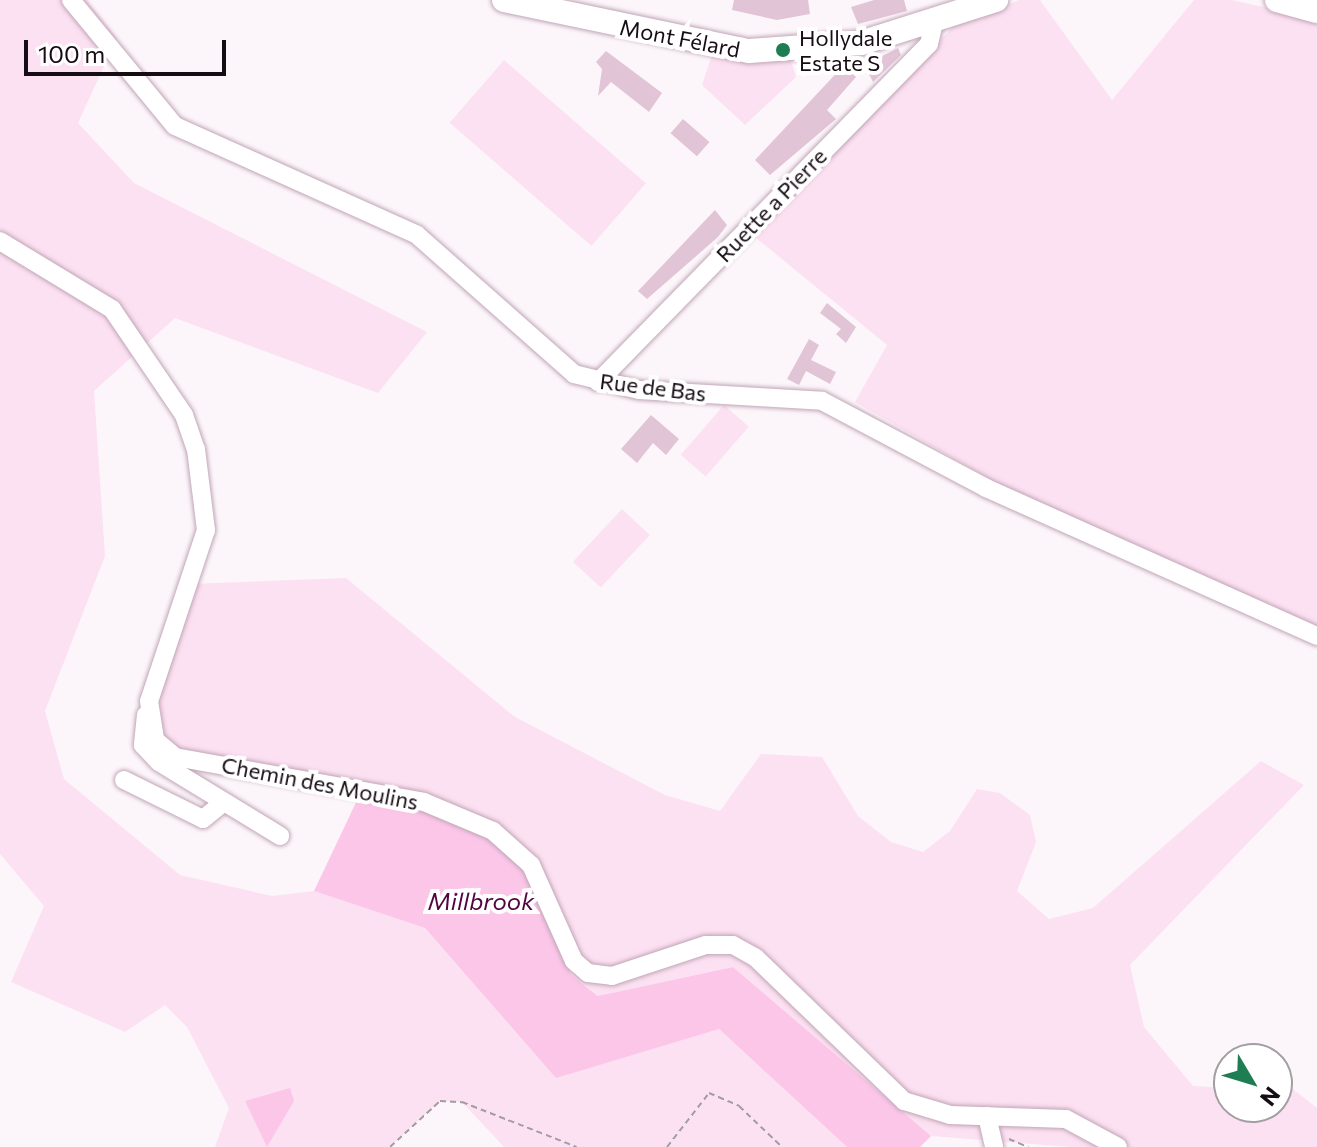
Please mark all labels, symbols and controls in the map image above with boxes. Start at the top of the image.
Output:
street label: Mont Félard [618,13,742,63]
scale bar [28,24,230,74]
place label: Hollydale Estate S [799,24,892,76]
text: 100 m [38,39,105,68]
marker: Hollydale Estate S [774,41,792,59]
street label: Ruette a Pierre [710,143,832,267]
street label: Rue de Bas [598,367,708,407]
street label: Chemin des Moulins [219,751,421,815]
water label: Millbrook [428,887,534,915]
north arrow [1213,1043,1293,1123]
text: N [1255,1082,1286,1112]

